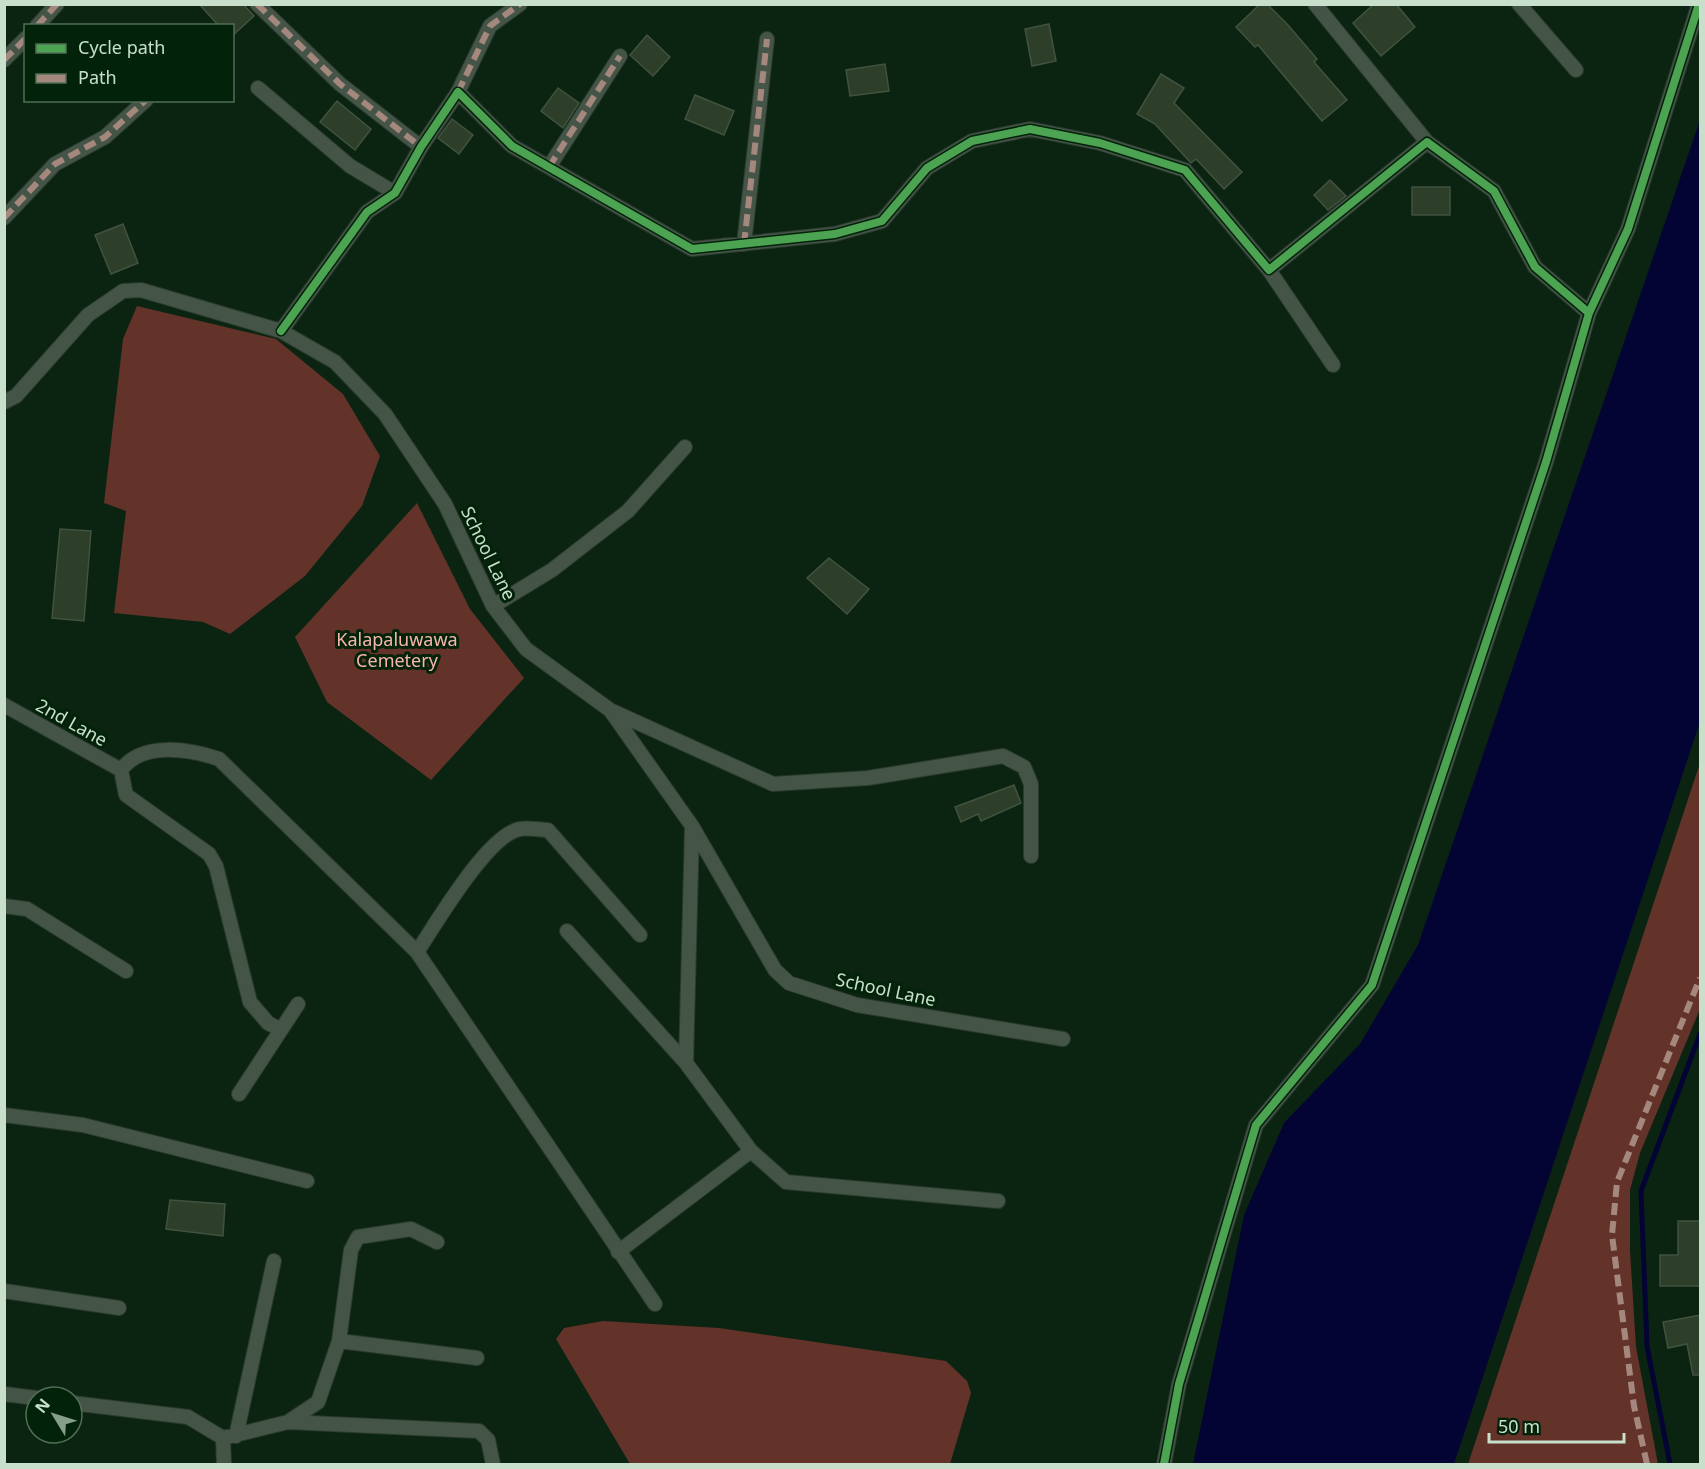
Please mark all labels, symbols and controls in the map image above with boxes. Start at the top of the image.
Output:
legend [24,24,234,102]
text: Cycle path [78,35,165,59]
text: Path [78,65,117,89]
street label: School Lane [456,502,522,604]
park label: Kalapaluwawa Cemetery [336,627,458,672]
street label: 2nd Lane [32,693,112,751]
street label: School Lane [834,967,938,1011]
north arrow [24,1385,84,1445]
text: N [30,1394,55,1418]
scale bar [1489,1406,1624,1444]
text: 50 m [1498,1414,1540,1438]

